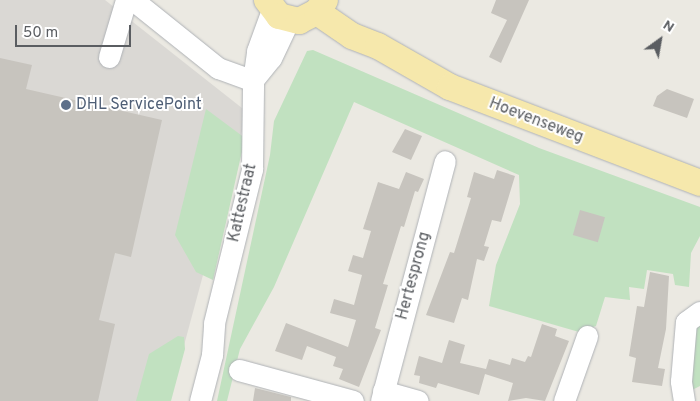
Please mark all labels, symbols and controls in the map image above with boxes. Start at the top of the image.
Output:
scale bar [18,15,134,47]
north arrow [635,15,685,65]
text: N [659,17,677,37]
text: 50 m [23,24,58,43]
street label: Hoevenseweg [486,94,586,148]
place label: DHL ServicePoint [76,95,202,115]
marker: DHL ServicePoint [60,99,72,111]
street label: Kattestraat [225,162,261,244]
street label: Hertesprong [393,230,435,322]

